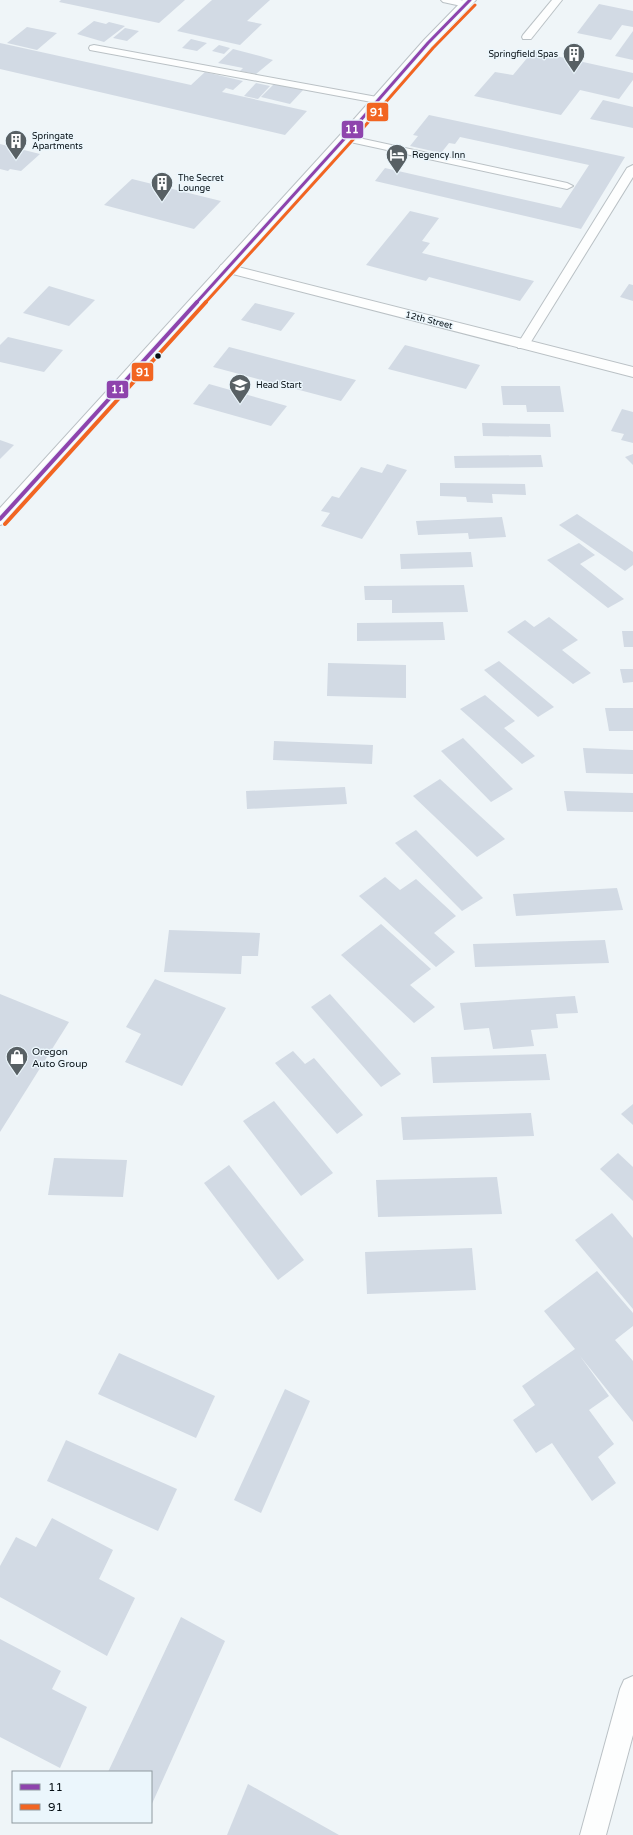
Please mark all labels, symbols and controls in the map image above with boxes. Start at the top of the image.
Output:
building icon: Springfield Spas [561,41,587,74]
place label: Springfield Spas [488,49,558,60]
line badge: 91 [366,102,389,122]
text: 91 [370,106,384,119]
line badge: 11 [341,120,364,139]
text: 11 [345,123,359,136]
building icon: Springate Apartments [3,128,29,161]
place label: Springate Apartments [32,131,83,152]
hotel icon: Regency Inn [384,142,410,175]
place label: Regency Inn [412,150,465,161]
building icon: The Secret Lounge [149,170,175,203]
place label: The Secret Lounge [178,173,224,194]
street label: 12th Street [404,309,454,332]
unlabelled marker [153,351,163,361]
line badge: 91 [131,362,154,382]
text: 91 [136,366,150,379]
school or university icon: Head Start [227,372,253,405]
line badge: 11 [106,380,129,399]
place label: Head Start [256,380,302,391]
text: 11 [111,383,125,396]
shop icon: Oregon Auto Group [4,1044,30,1077]
place label: Oregon Auto Group [32,1046,88,1070]
legend [12,1771,152,1823]
text: 11 [48,1780,63,1794]
text: 91 [48,1800,63,1814]

